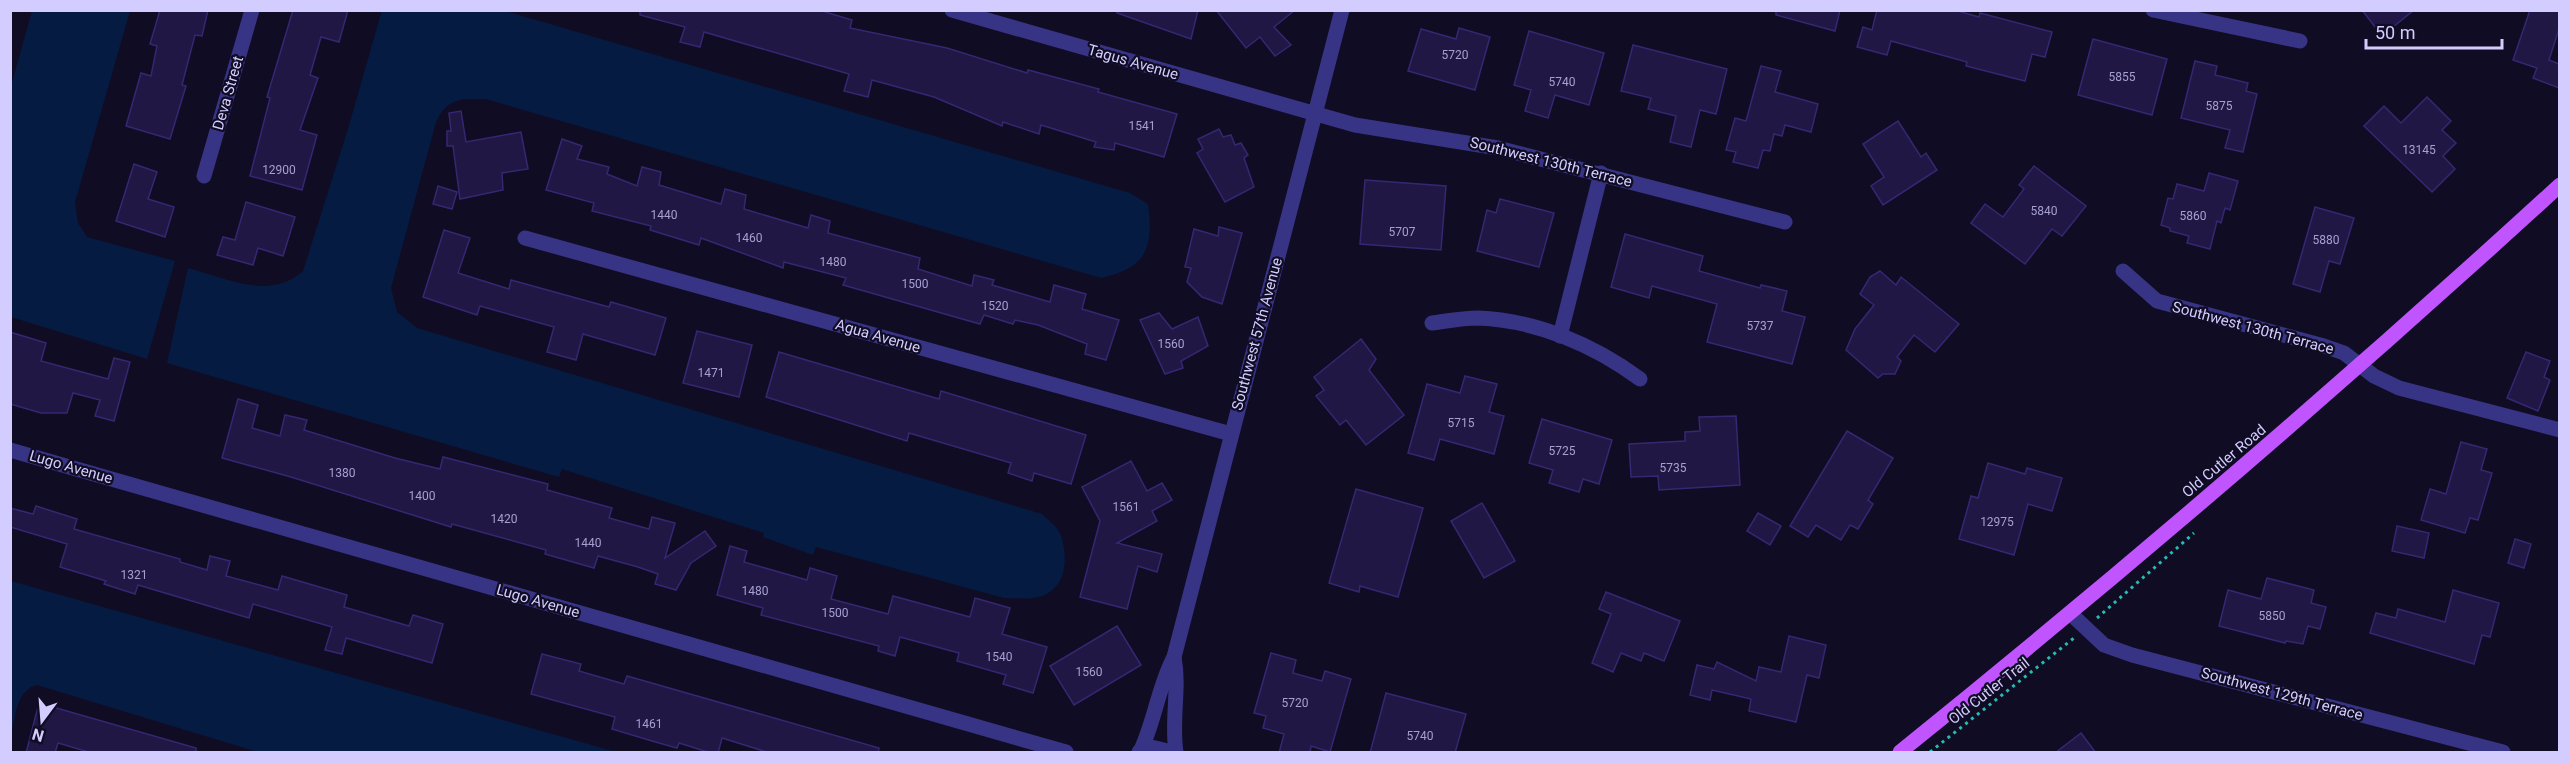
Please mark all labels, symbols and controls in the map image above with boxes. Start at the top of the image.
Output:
scale bar [2366,12,2502,50]
text: 50 m [2375,22,2415,43]
street label: Tagus Avenue [1086,40,1180,84]
house number: 5720 [1442,48,1469,62]
street label: Deva Street [209,54,247,132]
house number: 5855 [2109,70,2136,84]
house number: 5740 [1549,75,1576,89]
house number: 5875 [2206,99,2233,113]
house number: 1541 [1129,119,1155,133]
street label: Southwest 130th Terrace [1468,133,1634,191]
house number: 13145 [2402,143,2436,157]
house number: 12900 [262,163,296,177]
house number: 5840 [2031,204,2058,218]
house number: 1440 [651,208,678,222]
house number: 5860 [2180,209,2207,223]
house number: 5707 [1389,225,1416,239]
house number: 1460 [736,231,763,245]
house number: 5880 [2313,233,2340,247]
house number: 1480 [820,255,847,269]
street label: Southwest 57th Avenue [1228,256,1286,412]
house number: 1500 [902,277,929,291]
street label: Southwest 130th Terrace [2170,298,2336,358]
house number: 1520 [982,299,1009,313]
street label: Agua Avenue [834,315,923,357]
house number: 5737 [1747,319,1774,333]
house number: 1560 [1158,337,1185,351]
house number: 1471 [698,366,724,380]
house number: 5715 [1448,416,1475,430]
street label: Old Cutler Road [2178,421,2270,501]
house number: 5725 [1549,444,1576,458]
street label: Lugo Avenue [27,447,115,487]
house number: 5735 [1660,461,1687,475]
house number: 1380 [329,466,356,480]
house number: 1400 [409,489,436,503]
house number: 1561 [1113,500,1139,514]
house number: 1420 [491,512,518,526]
house number: 12975 [1980,515,2014,529]
house number: 1440 [575,536,602,550]
house number: 1321 [121,568,147,582]
street label: Lugo Avenue [494,581,582,621]
house number: 1480 [742,584,769,598]
house number: 1500 [822,606,849,620]
house number: 5850 [2259,609,2286,623]
house number: 1540 [986,650,1013,664]
street label: Old Cutler Trail [1945,654,2033,728]
street label: Southwest 129th Terrace [2199,664,2365,724]
house number: 1560 [1076,665,1103,679]
north arrow [12,691,72,751]
house number: 5720 [1282,696,1309,710]
house number: 1461 [636,717,662,731]
text: N [30,724,46,746]
house number: 5740 [1407,729,1434,743]

